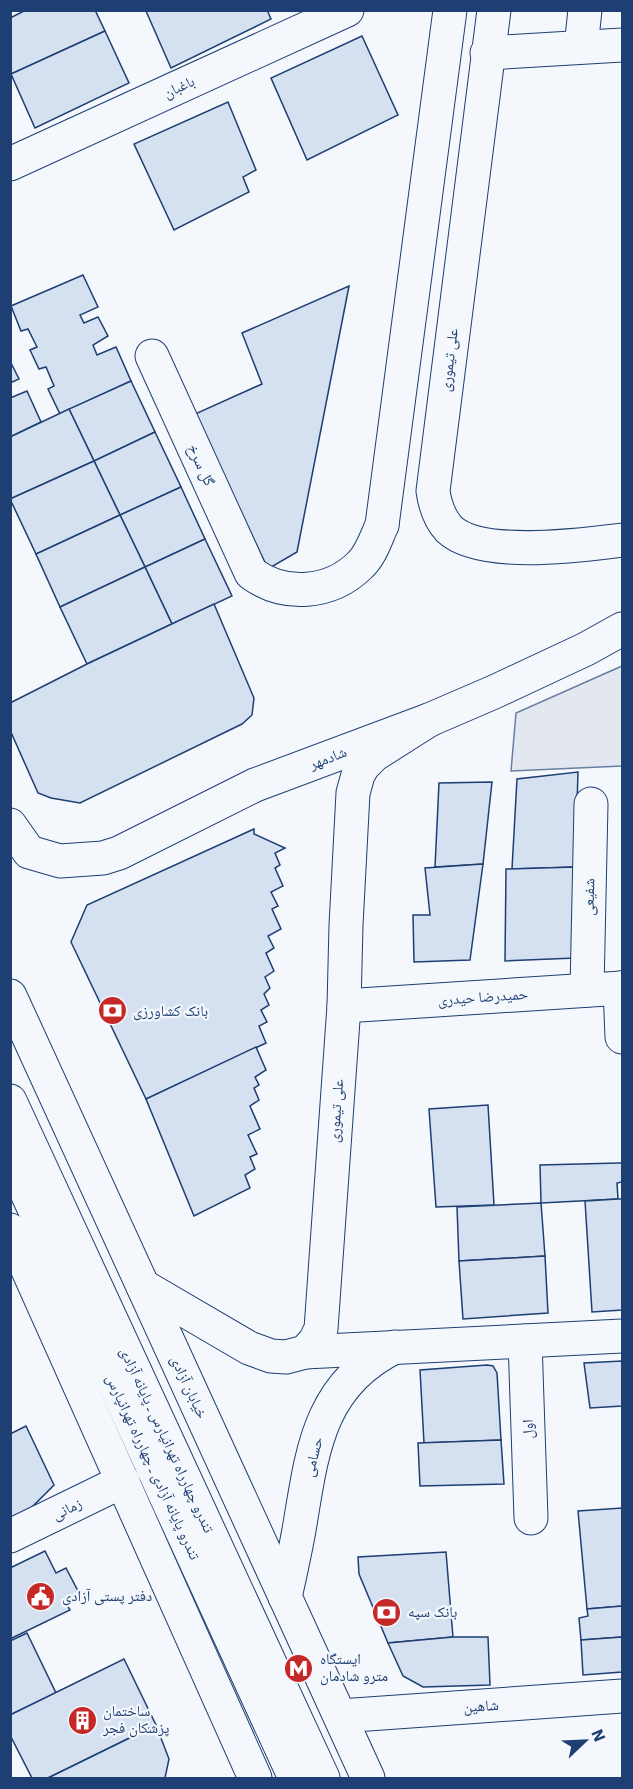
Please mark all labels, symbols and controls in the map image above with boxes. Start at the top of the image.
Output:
street label: باغبان [160,71,198,103]
street label: علی تیموری [435,327,463,393]
street label: گل سرخ [183,441,220,490]
street label: شادمهر [306,742,349,774]
street label: شفیعی [579,878,599,916]
street label: حمیدرضا حیدری [437,984,529,1010]
bank icon: بانک کشاورزی [96,995,128,1027]
place label: بانک کشاورزی [133,1001,208,1021]
street label: علی تیموری [324,1078,348,1144]
street label: تندرو چهارراه تهرانپارس ـ پایانه آزادی [115,1344,219,1537]
street label: خیابان آزادی [166,1352,212,1422]
street label: تندرو پایانه آزادی ـ چهارراه تهرانپارس [101,1371,205,1564]
street label: اول [518,1419,538,1439]
street label: حسامی [298,1435,328,1479]
street label: زمانی [49,1493,85,1525]
public building icon: دفتر پستی آزادی [25,1580,57,1612]
place label: دفتر پستی آزادی [62,1586,152,1606]
bank icon: بانک سپه [371,1596,403,1628]
place label: بانک سپه [408,1602,457,1621]
place label: ایستگاه مترو شادمان [320,1649,388,1686]
metro station icon: ایستگاه مترو شادمان [283,1652,315,1684]
street label: شاهین [463,1695,500,1717]
place label: ساختمان پزشکان فجر [102,1701,169,1738]
building icon: ساختمان پزشکان فجر [66,1704,98,1736]
north arrow [555,1711,615,1771]
text: N [587,1726,610,1744]

